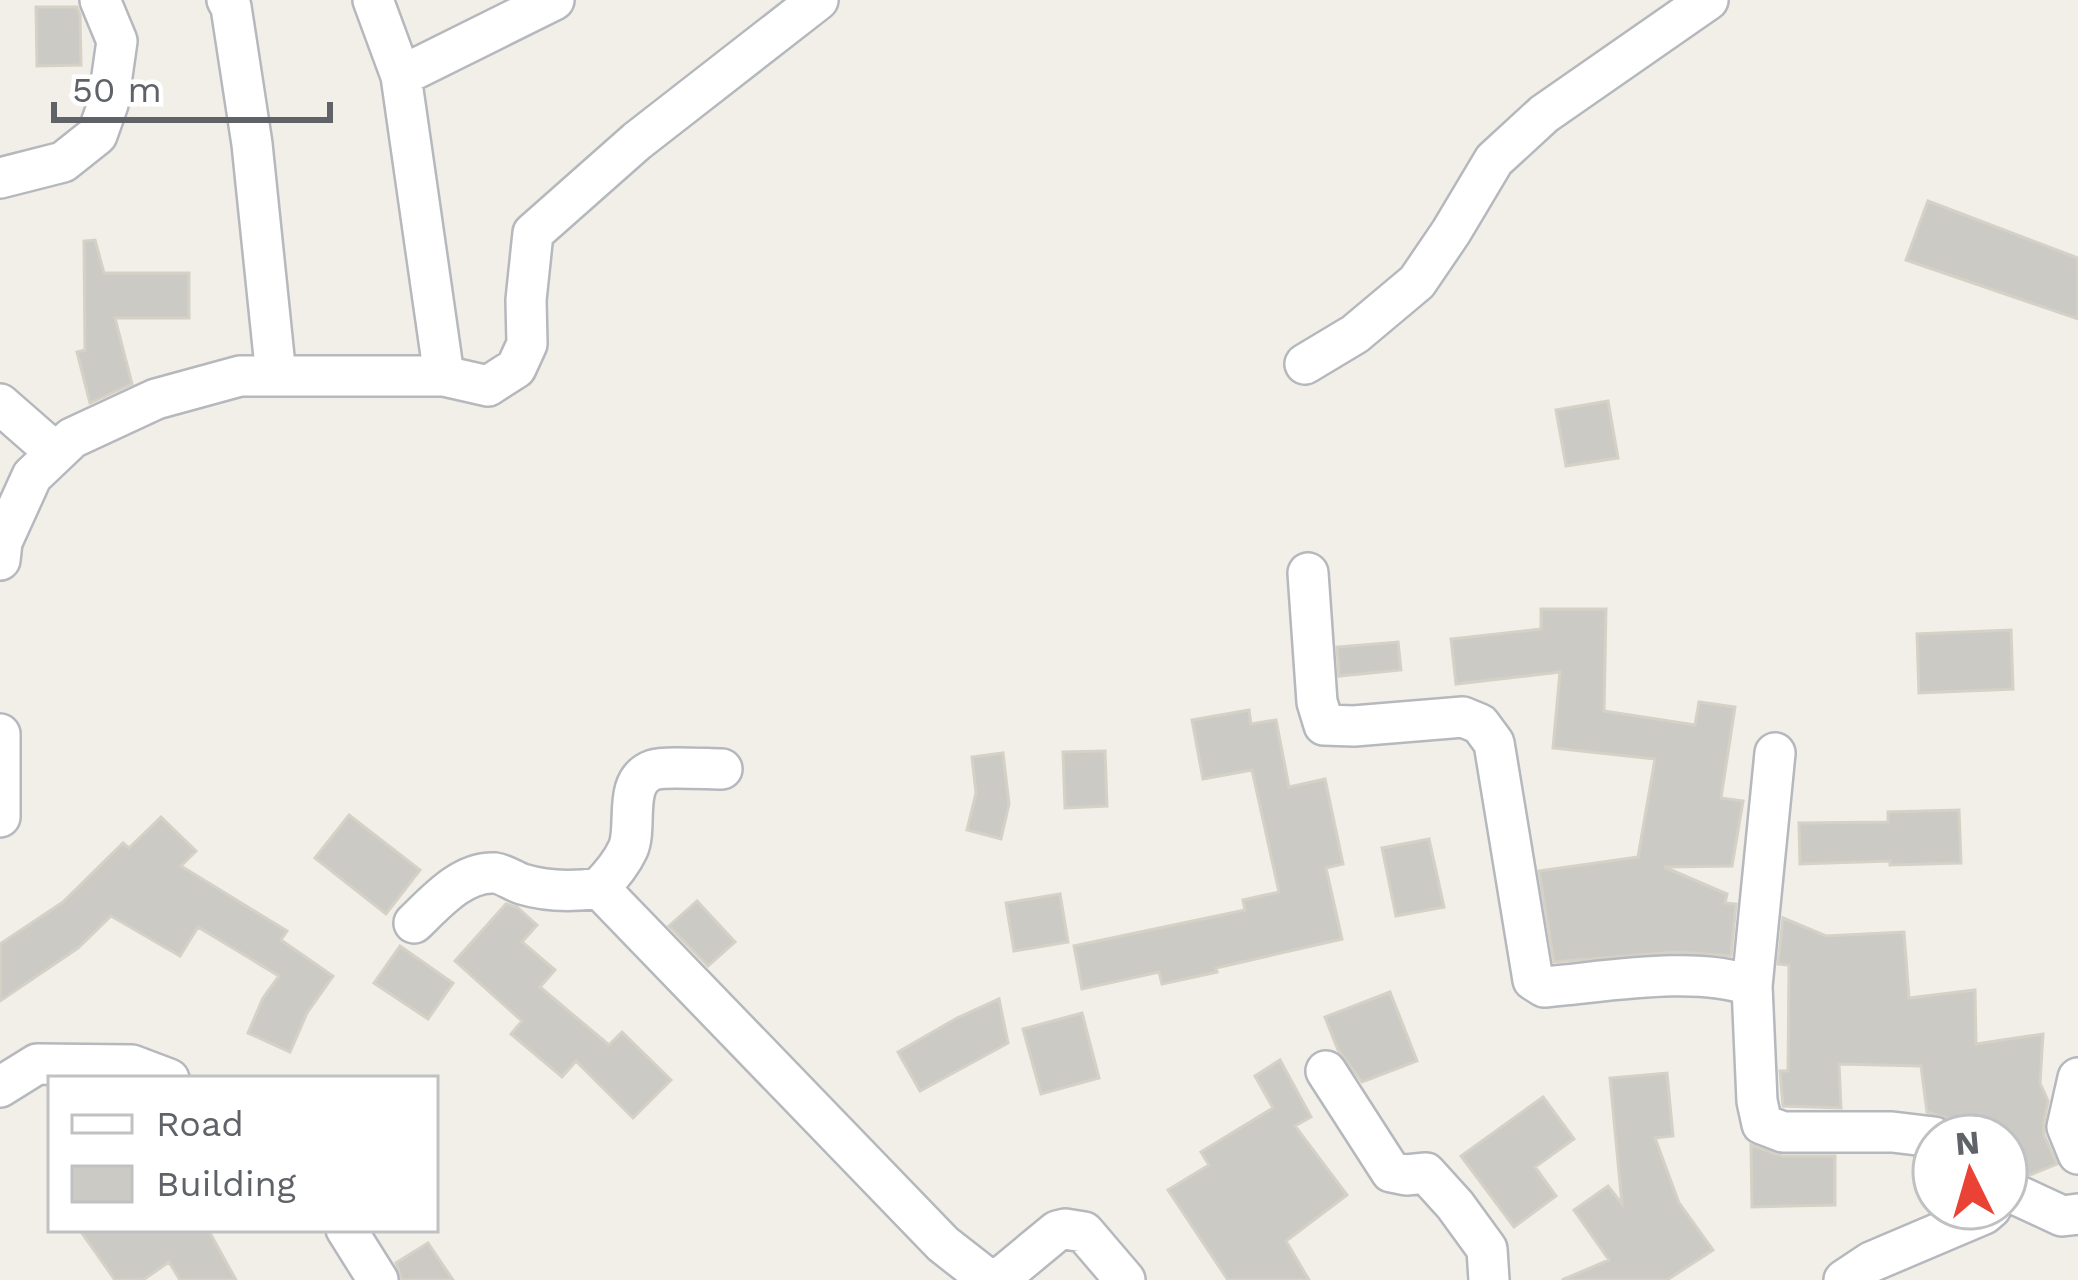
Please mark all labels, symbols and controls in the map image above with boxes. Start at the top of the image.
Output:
scale bar [54,48,330,122]
text: 50 m [72,69,162,111]
legend [48,1076,438,1232]
text: Road [156,1103,244,1145]
north arrow [1910,1112,2030,1232]
text: N [1954,1122,1981,1163]
text: Building [156,1163,297,1205]

